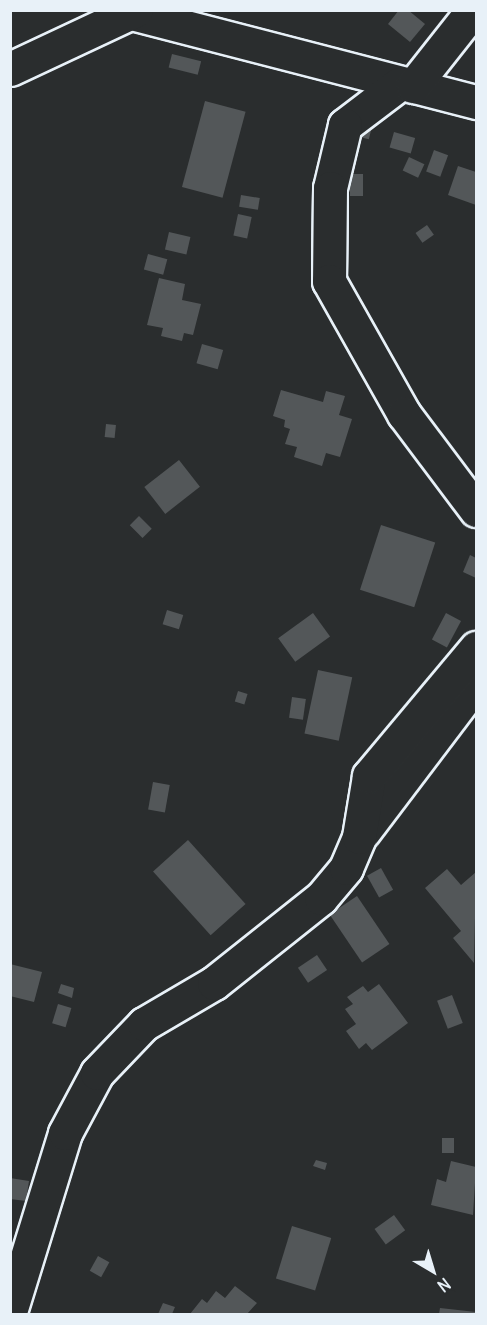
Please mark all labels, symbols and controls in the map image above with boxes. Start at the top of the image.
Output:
north arrow [403,1241,463,1301]
text: N [434,1274,455,1296]

